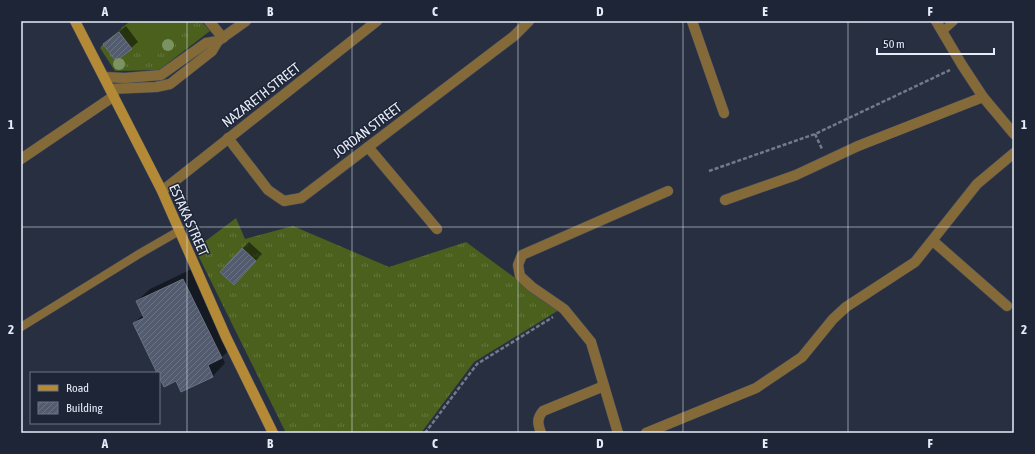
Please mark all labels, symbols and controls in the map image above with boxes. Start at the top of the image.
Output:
text: A [101,4,109,19]
text: B [267,4,274,19]
text: C [432,4,438,19]
text: D [596,4,604,19]
text: E [762,4,768,19]
text: F [927,4,933,19]
scale bar [877,30,994,56]
text: 50 m [883,37,905,51]
street label: NAZARETH STREET [219,60,303,130]
street label: JORDAN STREET [330,99,404,161]
text: 1 [8,117,14,132]
text: 1 [1021,117,1027,132]
street label: ESTAKA STREET [166,182,212,258]
text: 2 [8,322,14,337]
text: 2 [1021,322,1027,337]
legend [30,372,160,424]
text: Road [66,381,89,395]
text: Building [66,401,104,415]
text: A [101,436,109,451]
text: B [267,436,274,451]
text: C [432,436,438,451]
text: D [596,436,604,451]
text: E [762,436,768,451]
text: F [927,436,933,451]

